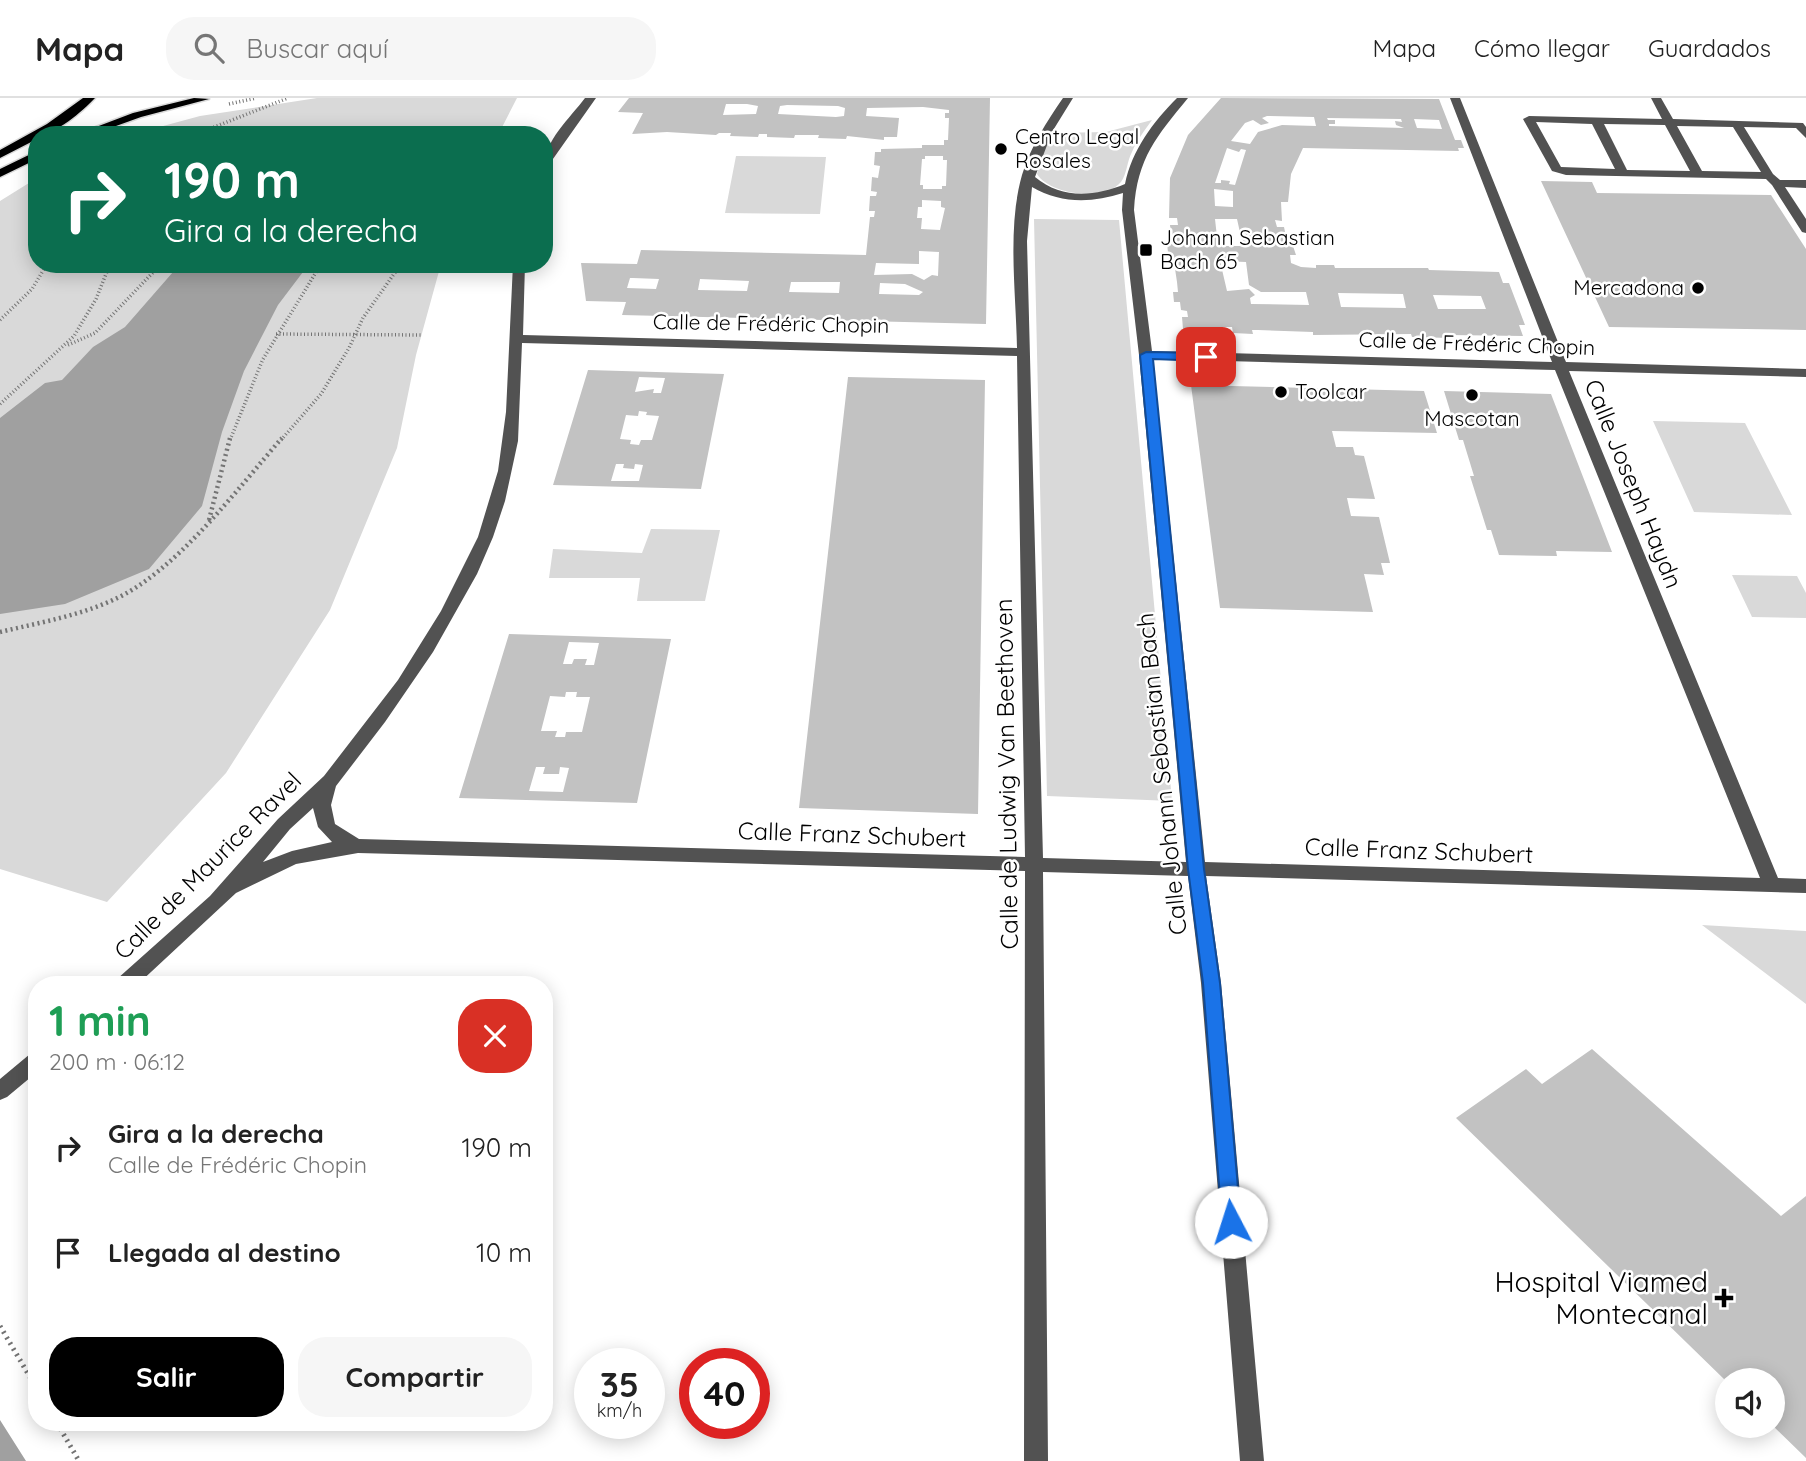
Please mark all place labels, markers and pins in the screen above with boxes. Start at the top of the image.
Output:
place label: Centro Legal Rosales [1015,123,1139,173]
marker: Centro Legal Rosales [993,141,1009,157]
place label: Johann Sebastian Bach 65 [1160,224,1335,274]
marker: Johann Sebastian Bach 65 [1138,242,1154,258]
place label: Mercadona [1573,274,1684,300]
marker: Mercadona [1690,280,1706,296]
pin [1176,327,1236,387]
place label: Toolcar [1295,378,1367,404]
marker: Toolcar [1273,384,1289,400]
marker: Mascotan [1464,387,1480,403]
place label: Mascotan [1424,405,1520,431]
place label: Hospital Viamed Montecanal [1494,1264,1708,1331]
marker: Hospital Viamed Montecanal [1714,1288,1734,1308]

